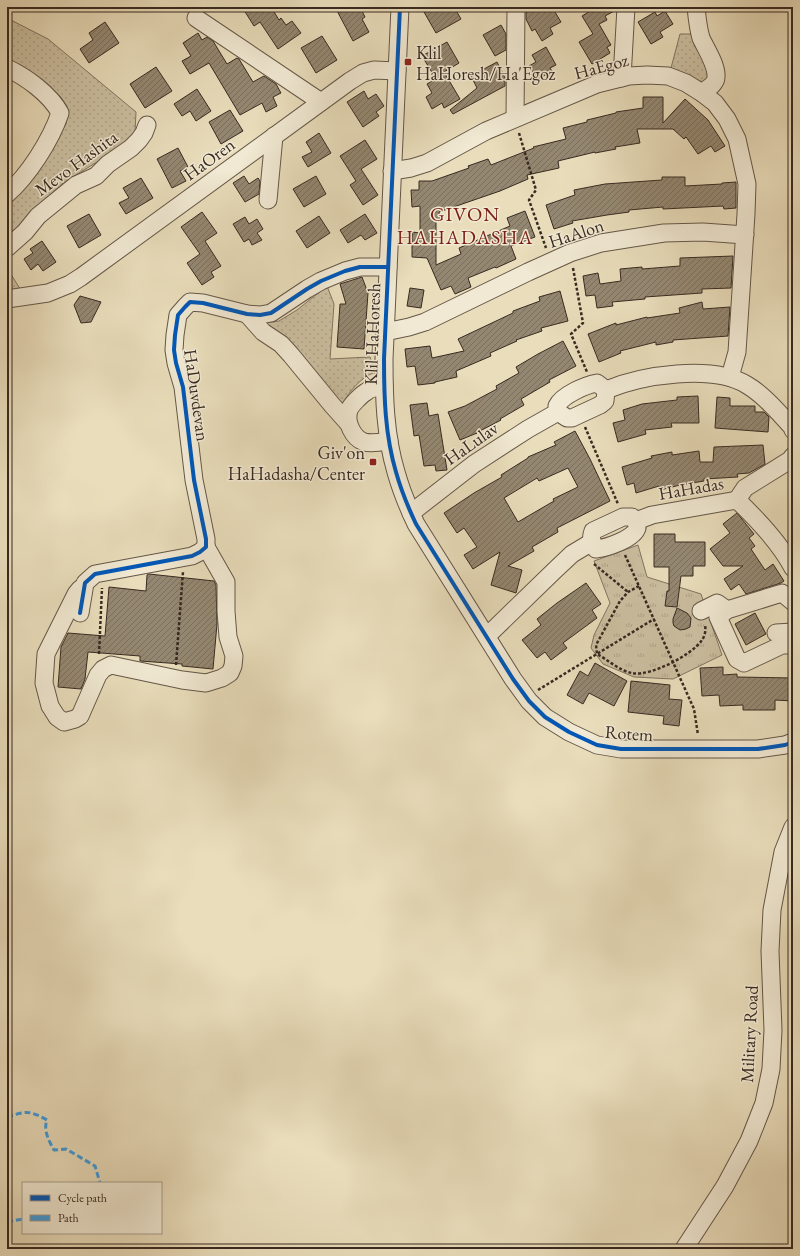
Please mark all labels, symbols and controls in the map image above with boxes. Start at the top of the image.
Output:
place label: Klil HaHoresh/Ha'Egoz [416,41,556,85]
street label: HaEgoz [571,48,631,84]
marker: Klil HaHoresh/Ha'Egoz [403,57,413,67]
street label: Mevo Hashita [30,125,123,201]
street label: HaOren [179,132,240,185]
district label: GIVON HAHADASHA [397,201,533,250]
street label: HaAlon [545,213,607,253]
street label: Klil HaHoresh [359,282,385,386]
street label: HaDuvdevan [179,348,215,443]
street label: HaLulav [440,416,503,470]
place label: Giv'on HaHadasha/Center [228,441,365,485]
marker: Giv'on HaHadasha/Center [368,457,378,467]
street label: HaHadas [657,471,725,505]
street label: Rotem [604,720,654,746]
street label: Military Road [735,984,763,1083]
legend [22,1182,162,1234]
text: Cycle path [58,1190,107,1206]
text: Path [58,1210,79,1226]

